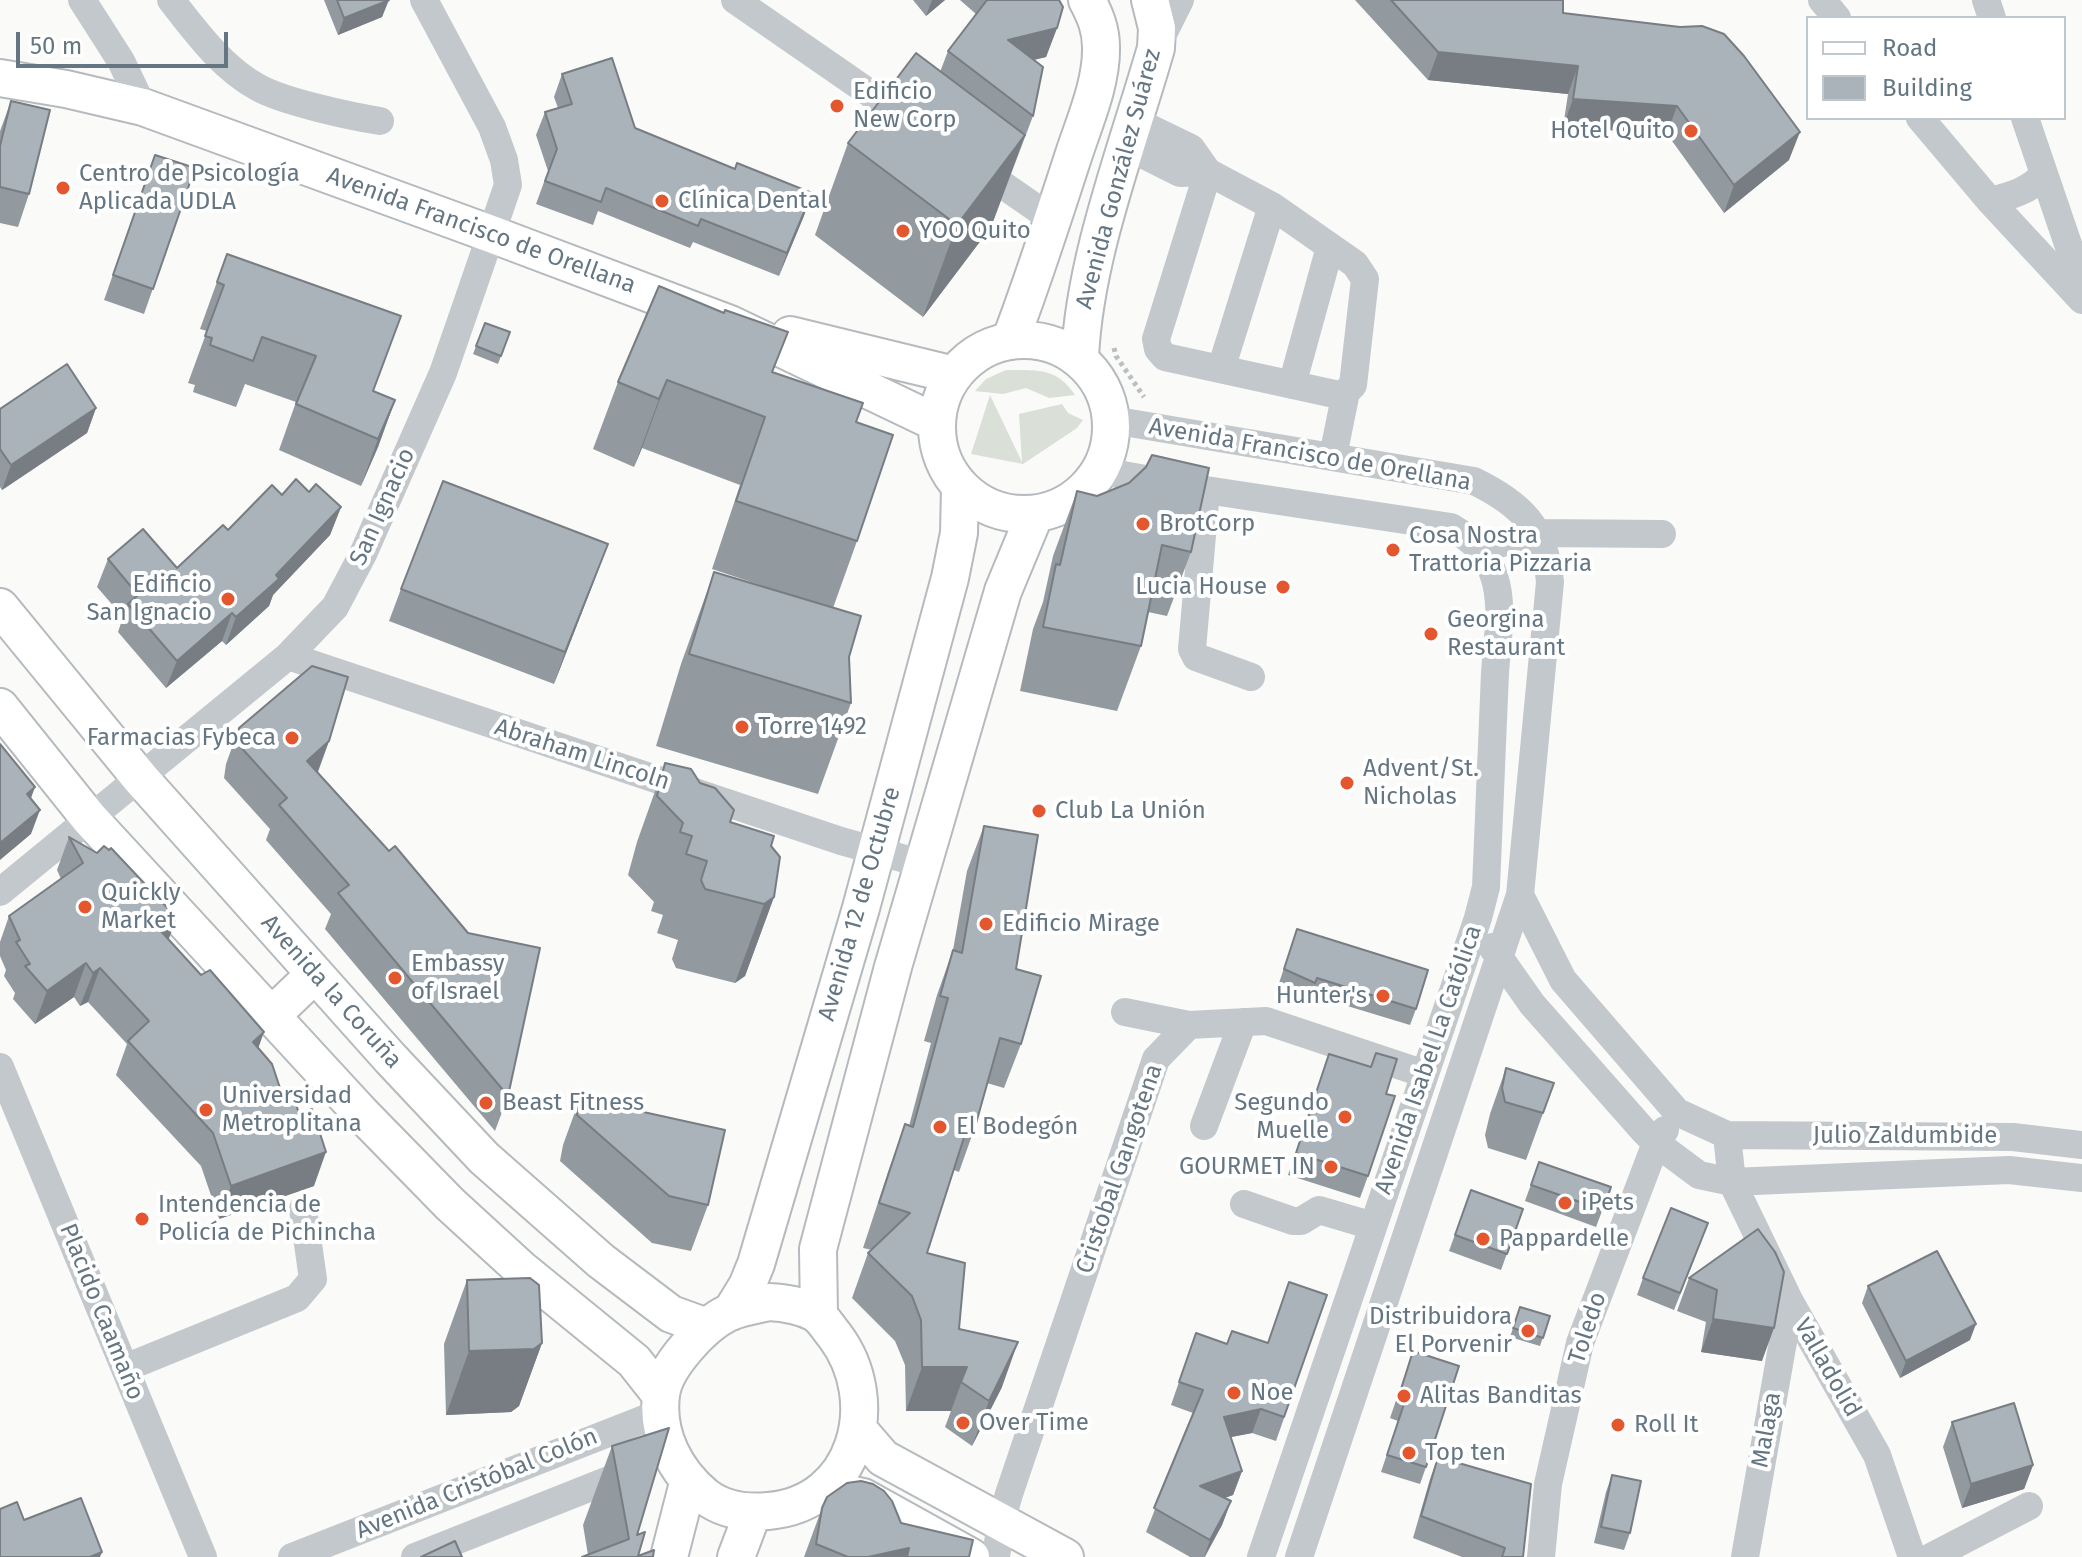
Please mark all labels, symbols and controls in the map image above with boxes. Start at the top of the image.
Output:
scale bar [20,16,232,66]
legend [1806,16,2066,120]
text: 50 m [30,32,82,60]
text: Road [1882,34,1937,62]
street label: Avenida González Suárez [1070,46,1168,312]
text: Building [1882,74,1972,102]
place label: Edificio New Corp [853,78,957,134]
marker: Edificio New Corp [828,97,846,115]
place label: Hotel Quito [1550,117,1675,145]
marker: Hotel Quito [1682,122,1700,140]
place label: Centro de Psicología Aplicada UDLA [79,160,300,216]
street label: Avenida Francisco de Orellana [323,162,639,300]
marker: Centro de Psicología Aplicada UDLA [54,179,72,197]
place label: Clínica Dental [678,187,827,215]
marker: Clínica Dental [653,192,671,210]
place label: YOO Quito [919,217,1031,245]
marker: YOO Quito [894,222,912,240]
street label: Avenida Francisco de Orellana [1147,412,1473,498]
street label: San Ignacio [344,444,422,570]
place label: BrotCorp [1159,510,1255,538]
marker: BrotCorp [1134,515,1152,533]
place label: Cosa Nostra Trattoria Pizzaria [1409,522,1592,578]
marker: Cosa Nostra Trattoria Pizzaria [1384,541,1402,559]
place label: Edificio San Ignacio [87,571,212,627]
place label: Lucia House [1135,573,1267,601]
marker: Lucia House [1274,578,1292,596]
marker: Edificio San Ignacio [219,590,237,608]
place label: Georgina Restaurant [1447,606,1565,662]
marker: Georgina Restaurant [1422,625,1440,643]
street label: Abraham Lincoln [491,713,673,797]
place label: Torre 1492 [758,713,867,741]
marker: Torre 1492 [733,718,751,736]
place label: Farmacias Fybeca [87,724,276,752]
marker: Farmacias Fybeca [283,729,301,747]
place label: Advent/St. Nicholas [1363,755,1479,811]
marker: Advent/St. Nicholas [1338,774,1356,792]
street label: Avenida 12 de Octubre [813,784,907,1024]
place label: Club La Unión [1055,797,1206,825]
marker: Club La Unión [1030,802,1048,820]
place label: Quickly Market [101,879,181,935]
marker: Quickly Market [76,898,94,916]
street label: Avenida la Coruña [254,909,408,1075]
place label: Edificio Mirage [1002,910,1160,938]
marker: Edificio Mirage [977,915,995,933]
street label: Avenida Isabel La Católica [1369,922,1489,1198]
place label: Embassy of Israel [411,950,505,1006]
marker: Embassy of Israel [386,969,404,987]
place label: Hunter's [1276,982,1367,1010]
marker: Hunter's [1374,987,1392,1005]
street label: Cristobal Gangotena [1071,1060,1169,1278]
place label: Universidad Metroplitana [222,1082,362,1138]
place label: Beast Fitness [502,1089,644,1117]
place label: Segundo Muelle [1234,1089,1329,1145]
marker: Beast Fitness [477,1094,495,1112]
marker: Universidad Metroplitana [197,1101,215,1119]
marker: Segundo Muelle [1336,1108,1354,1126]
place label: El Bodegón [956,1113,1078,1141]
marker: El Bodegón [931,1118,949,1136]
street label: Julio Zaldumbide [1813,1122,1997,1150]
place label: GOURMET IN [1179,1153,1315,1181]
marker: GOURMET IN [1322,1158,1340,1176]
place label: iPets [1581,1189,1634,1217]
place label: Intendencia de Policía de Pichincha [158,1191,376,1247]
marker: iPets [1556,1194,1574,1212]
marker: Intendencia de Policía de Pichincha [133,1210,151,1228]
street label: Placido Caamaño [53,1220,149,1404]
place label: Pappardelle [1499,1225,1629,1253]
marker: Pappardelle [1474,1230,1492,1248]
street label: Toledo [1563,1289,1613,1367]
place label: Distribuidora El Porvenir [1369,1303,1512,1359]
street label: Valladolid [1787,1314,1867,1422]
marker: Distribuidora El Porvenir [1519,1322,1537,1340]
place label: Noe [1250,1379,1293,1407]
place label: Alitas Banditas [1420,1382,1582,1410]
marker: Noe [1225,1384,1243,1402]
marker: Alitas Banditas [1395,1387,1413,1405]
street label: Malaga [1746,1390,1788,1470]
place label: Over Time [979,1409,1089,1437]
place label: Roll It [1634,1411,1698,1439]
marker: Over Time [954,1414,972,1432]
marker: Roll It [1609,1416,1627,1434]
street label: Avenida Cristóbal Colón [352,1422,602,1546]
place label: Top ten [1425,1439,1506,1467]
marker: Top ten [1400,1444,1418,1462]

